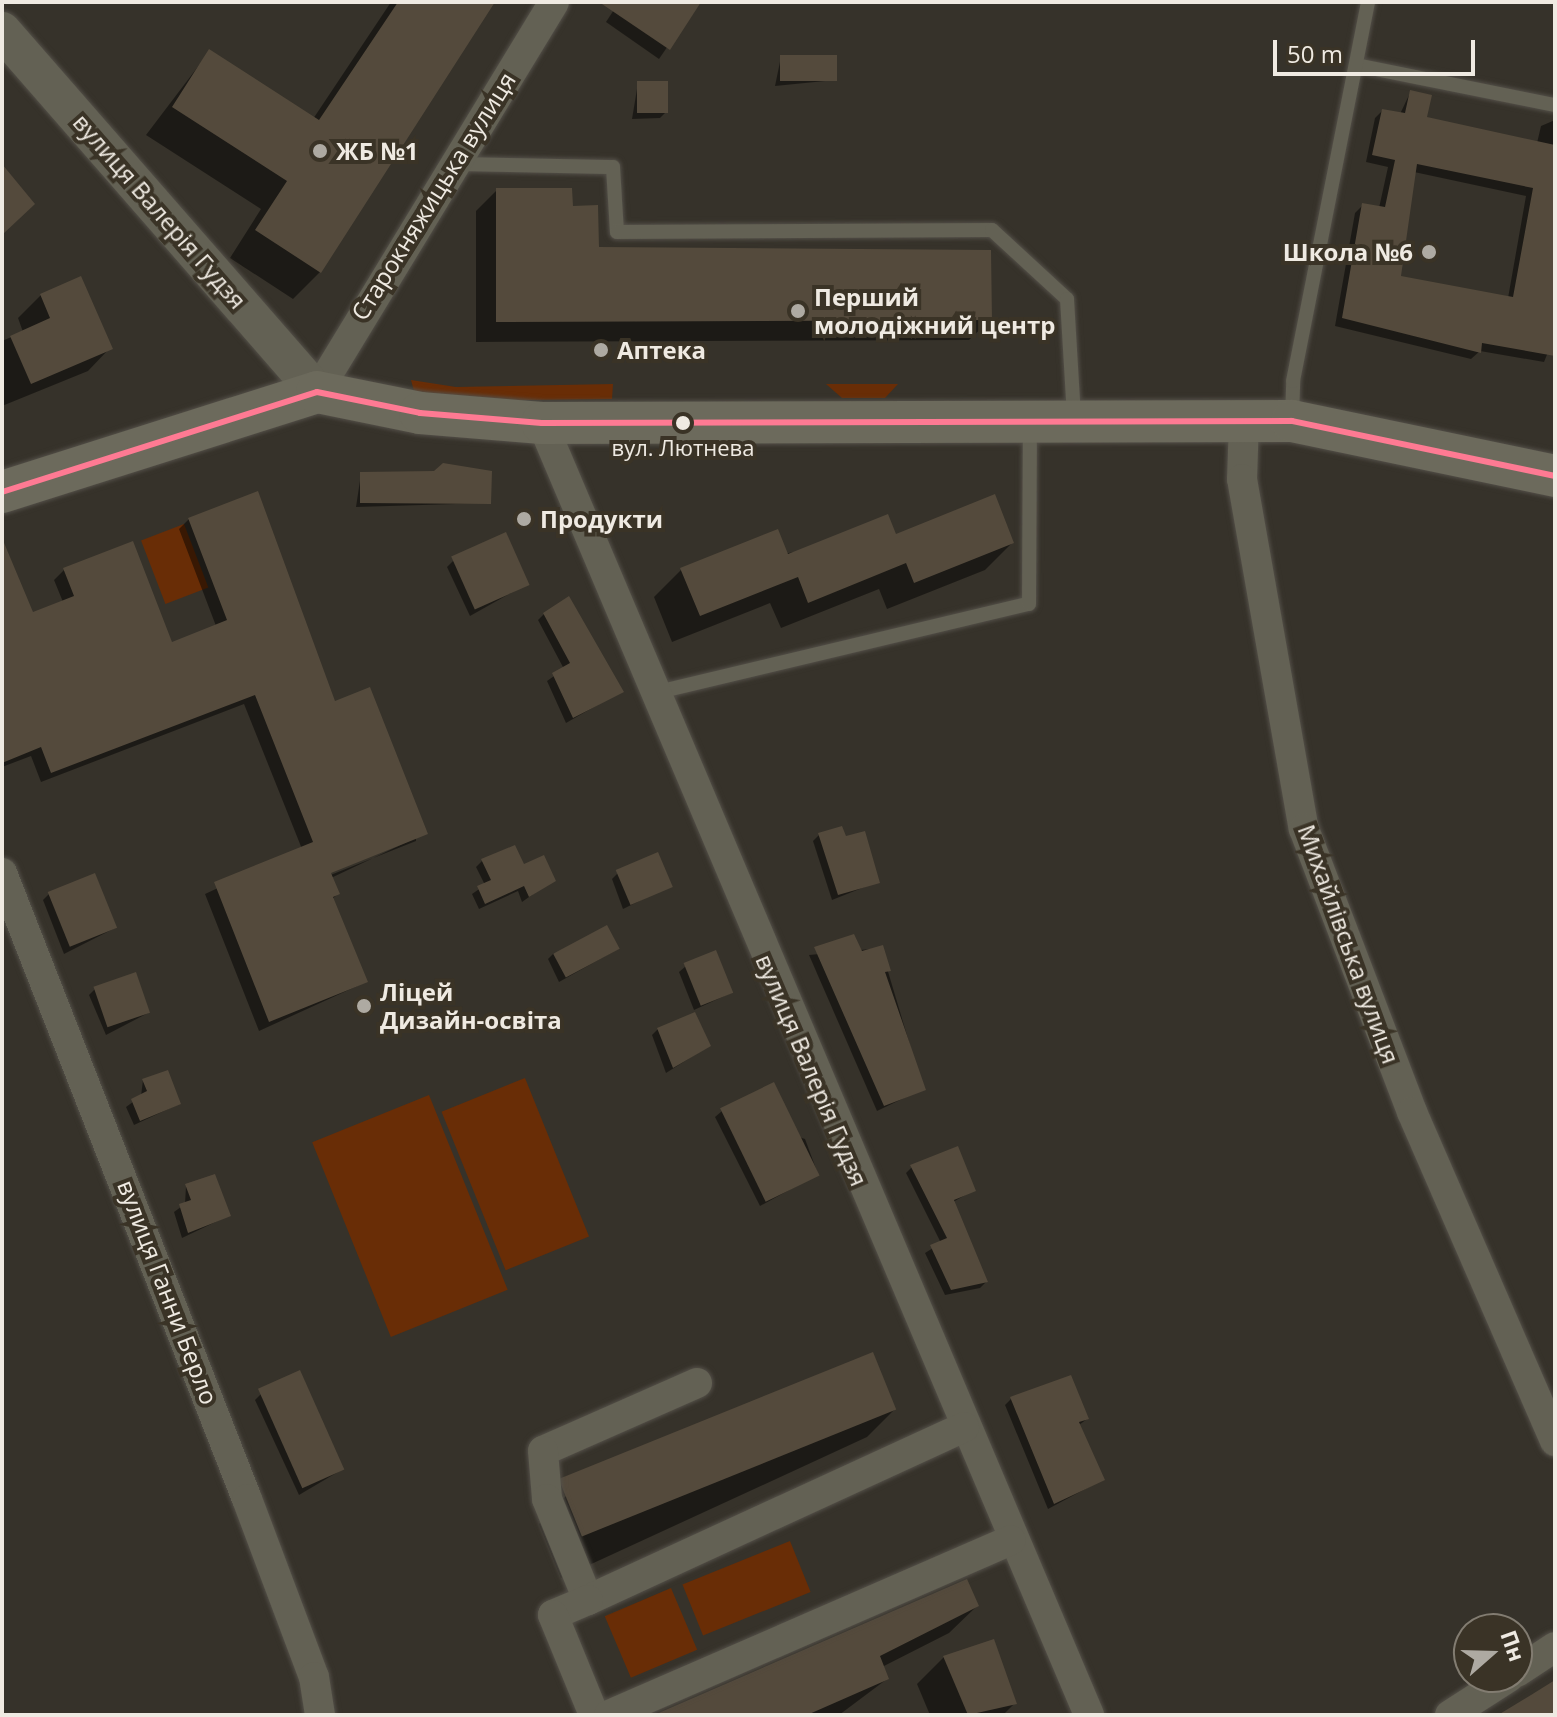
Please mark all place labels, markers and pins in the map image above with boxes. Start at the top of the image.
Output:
place label: ЖБ №1 [336,137,419,165]
marker: ЖБ №1 [311,142,329,160]
place label: Школа №6 [1283,238,1413,266]
marker: Школа №6 [1420,243,1438,261]
place label: Перший молодіжний центр [814,283,1055,339]
marker: Перший молодіжний центр [789,302,807,320]
place label: Аптека [617,336,706,364]
marker: Аптека [592,341,610,359]
marker: вул. Лютнева [675,415,691,431]
place label: вул. Лютнева [612,435,754,461]
place label: Продукти [540,505,663,533]
marker: Продукти [515,510,533,528]
place label: Ліцей Дизайн-освіта [380,978,562,1034]
marker: Ліцей Дизайн-освіта [355,997,373,1015]

